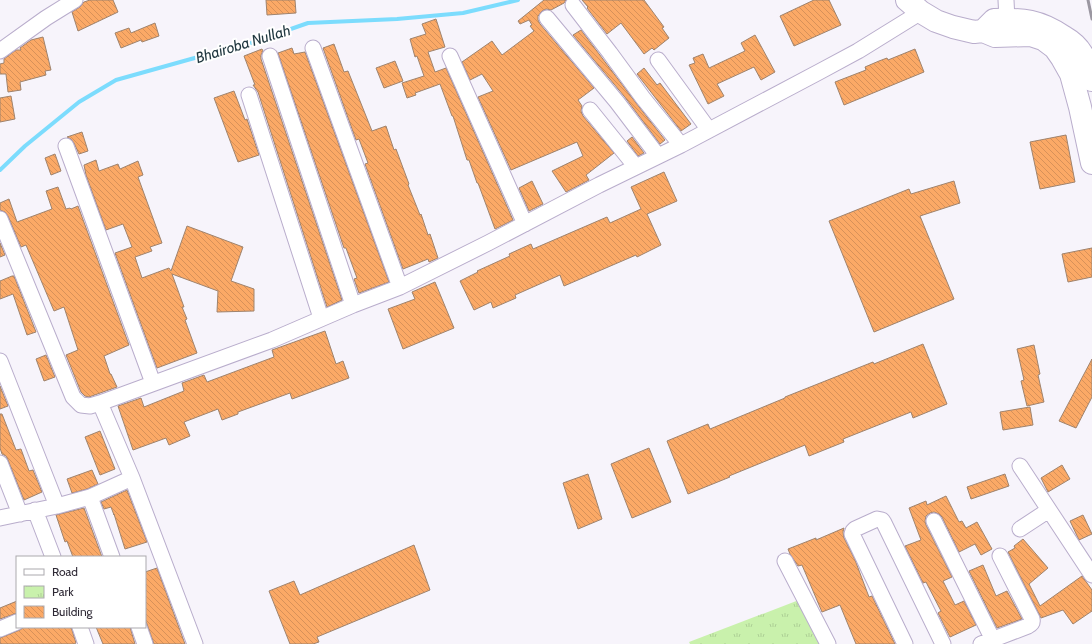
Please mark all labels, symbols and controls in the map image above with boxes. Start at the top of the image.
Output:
water label: Bhairoba Nullah [193,21,293,67]
legend [16,556,146,628]
text: Road [52,564,78,579]
text: Park [52,584,74,599]
text: Building [52,604,94,619]

